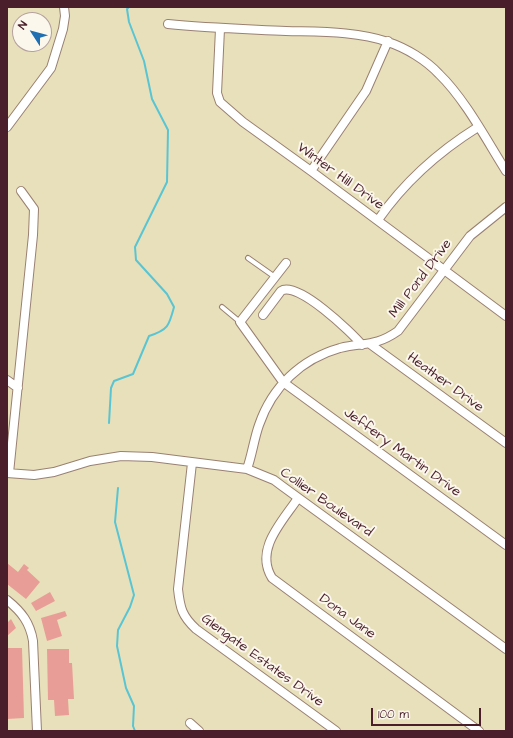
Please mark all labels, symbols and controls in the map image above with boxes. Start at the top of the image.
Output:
north arrow [12,12,52,52]
text: N [15,18,31,32]
street label: Winter Hill Drive [293,140,387,214]
street label: Mill Pond Drive [386,236,456,322]
street label: Heather Drive [403,350,487,416]
street label: Jeffery Martin Drive [340,405,464,501]
street label: Collier Boulevard [276,465,376,541]
street label: Dona Jane [315,591,379,643]
street label: Glengate Estates Drive [197,611,327,711]
scale bar [373,700,483,726]
text: 100 m [378,706,409,723]

